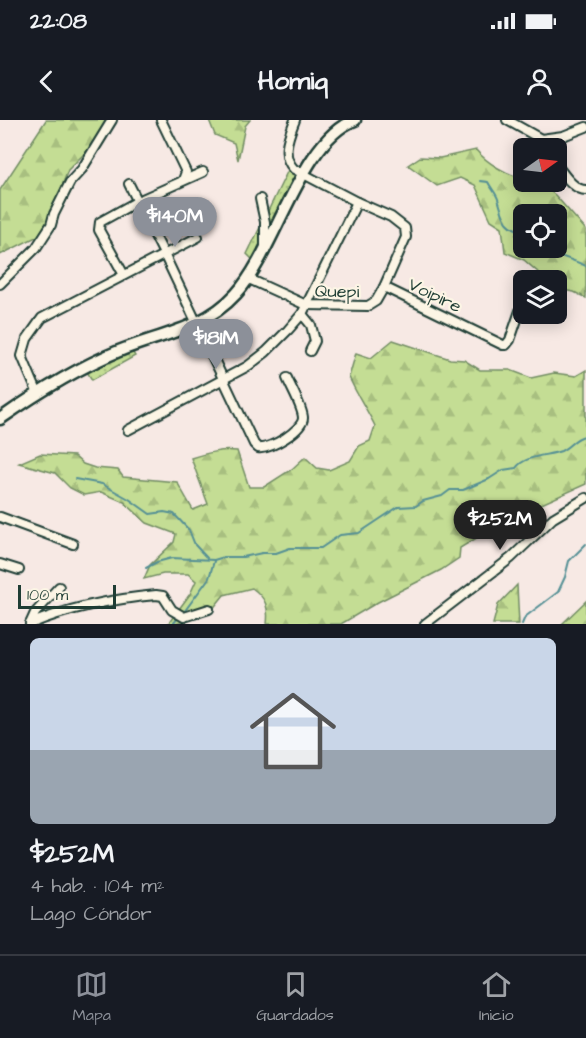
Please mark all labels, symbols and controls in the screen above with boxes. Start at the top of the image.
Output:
text: 22:08 [30,6,87,37]
text: Homiq [258,62,328,100]
icon: back [30,65,63,98]
icon: person [523,65,556,98]
north arrow [513,138,567,192]
map controls [513,138,567,324]
pin: $140M [133,197,217,248]
text: $140M [147,202,203,230]
button: locate [513,204,567,258]
button: layers [513,270,567,324]
street label: Voipire [404,272,466,319]
street label: Quepi [315,279,360,304]
pin: $181M [174,319,258,370]
text: $181M [193,324,239,352]
pin: $252M [458,500,542,551]
text: $252M [468,505,532,533]
scale bar [18,582,116,610]
text: 100 m [27,584,68,606]
icon: home [239,677,347,785]
text: $252M [30,836,114,872]
text: 4 hab. · 104 m² [30,872,164,900]
text: Lago Cóndor [30,900,152,928]
tab: Mapa [73,968,111,1026]
tab: Guardados [256,968,334,1026]
tab: Inicio [479,968,513,1026]

